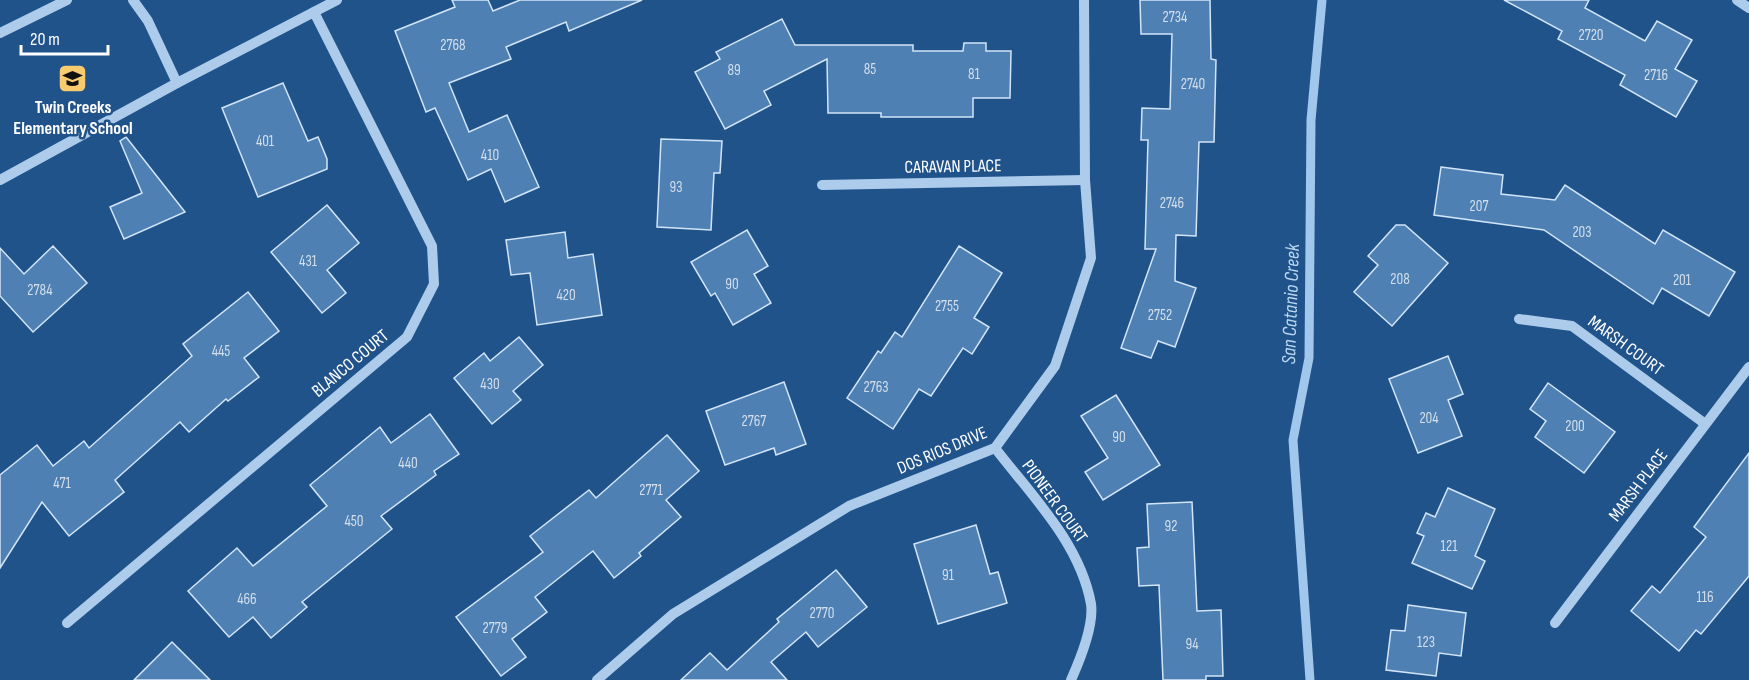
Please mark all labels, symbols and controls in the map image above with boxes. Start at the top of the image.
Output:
house number: 2734 [1163,8,1187,27]
scale bar [21,18,108,56]
house number: 2720 [1578,26,1604,45]
text: 20 m [30,29,60,50]
house number: 2768 [440,36,466,55]
house number: 85 [864,60,876,79]
house number: 89 [727,61,741,80]
school or university icon: Twin Creeks Elementary School [57,62,89,94]
house number: 81 [968,65,981,84]
house number: 2716 [1644,66,1668,85]
house number: 2740 [1181,75,1205,94]
place label: Twin Creeks Elementary School [13,97,133,139]
house number: 401 [256,132,275,151]
house number: 410 [481,146,499,165]
street label: CARAVAN PLACE [904,155,1002,178]
house number: 93 [670,178,682,197]
house number: 2746 [1160,194,1184,213]
house number: 207 [1470,197,1488,216]
house number: 203 [1572,223,1592,242]
water label: San Catanio Creek [1277,243,1305,365]
house number: 431 [299,252,318,271]
house number: 208 [1390,270,1410,289]
house number: 201 [1673,271,1692,290]
house number: 90 [725,275,739,294]
house number: 2784 [27,281,53,300]
house number: 420 [556,286,576,305]
house number: 2755 [935,297,959,316]
house number: 2752 [1148,306,1172,325]
street label: MARSH COURT [1584,311,1668,380]
street label: BLANCO COURT [308,325,393,402]
house number: 445 [212,342,230,361]
house number: 430 [480,375,500,394]
house number: 2763 [863,378,889,397]
house number: 204 [1419,409,1439,428]
house number: 2767 [742,412,766,431]
house number: 200 [1565,417,1585,436]
street label: DOS RIOS DRIVE [894,422,990,479]
house number: 90 [1112,428,1126,447]
street label: MARSH PLACE [1605,445,1672,525]
house number: 440 [398,454,418,473]
street label: PIONEER COURT [1018,456,1092,547]
house number: 471 [53,474,71,493]
house number: 2771 [639,481,664,500]
house number: 450 [344,512,364,531]
house number: 92 [1165,517,1177,536]
house number: 121 [1441,537,1458,556]
house number: 91 [942,566,955,585]
house number: 116 [1696,588,1714,607]
house number: 466 [237,590,257,609]
house number: 2770 [810,604,834,623]
house number: 2779 [483,619,507,638]
house number: 123 [1417,633,1435,652]
house number: 94 [1186,635,1198,654]

